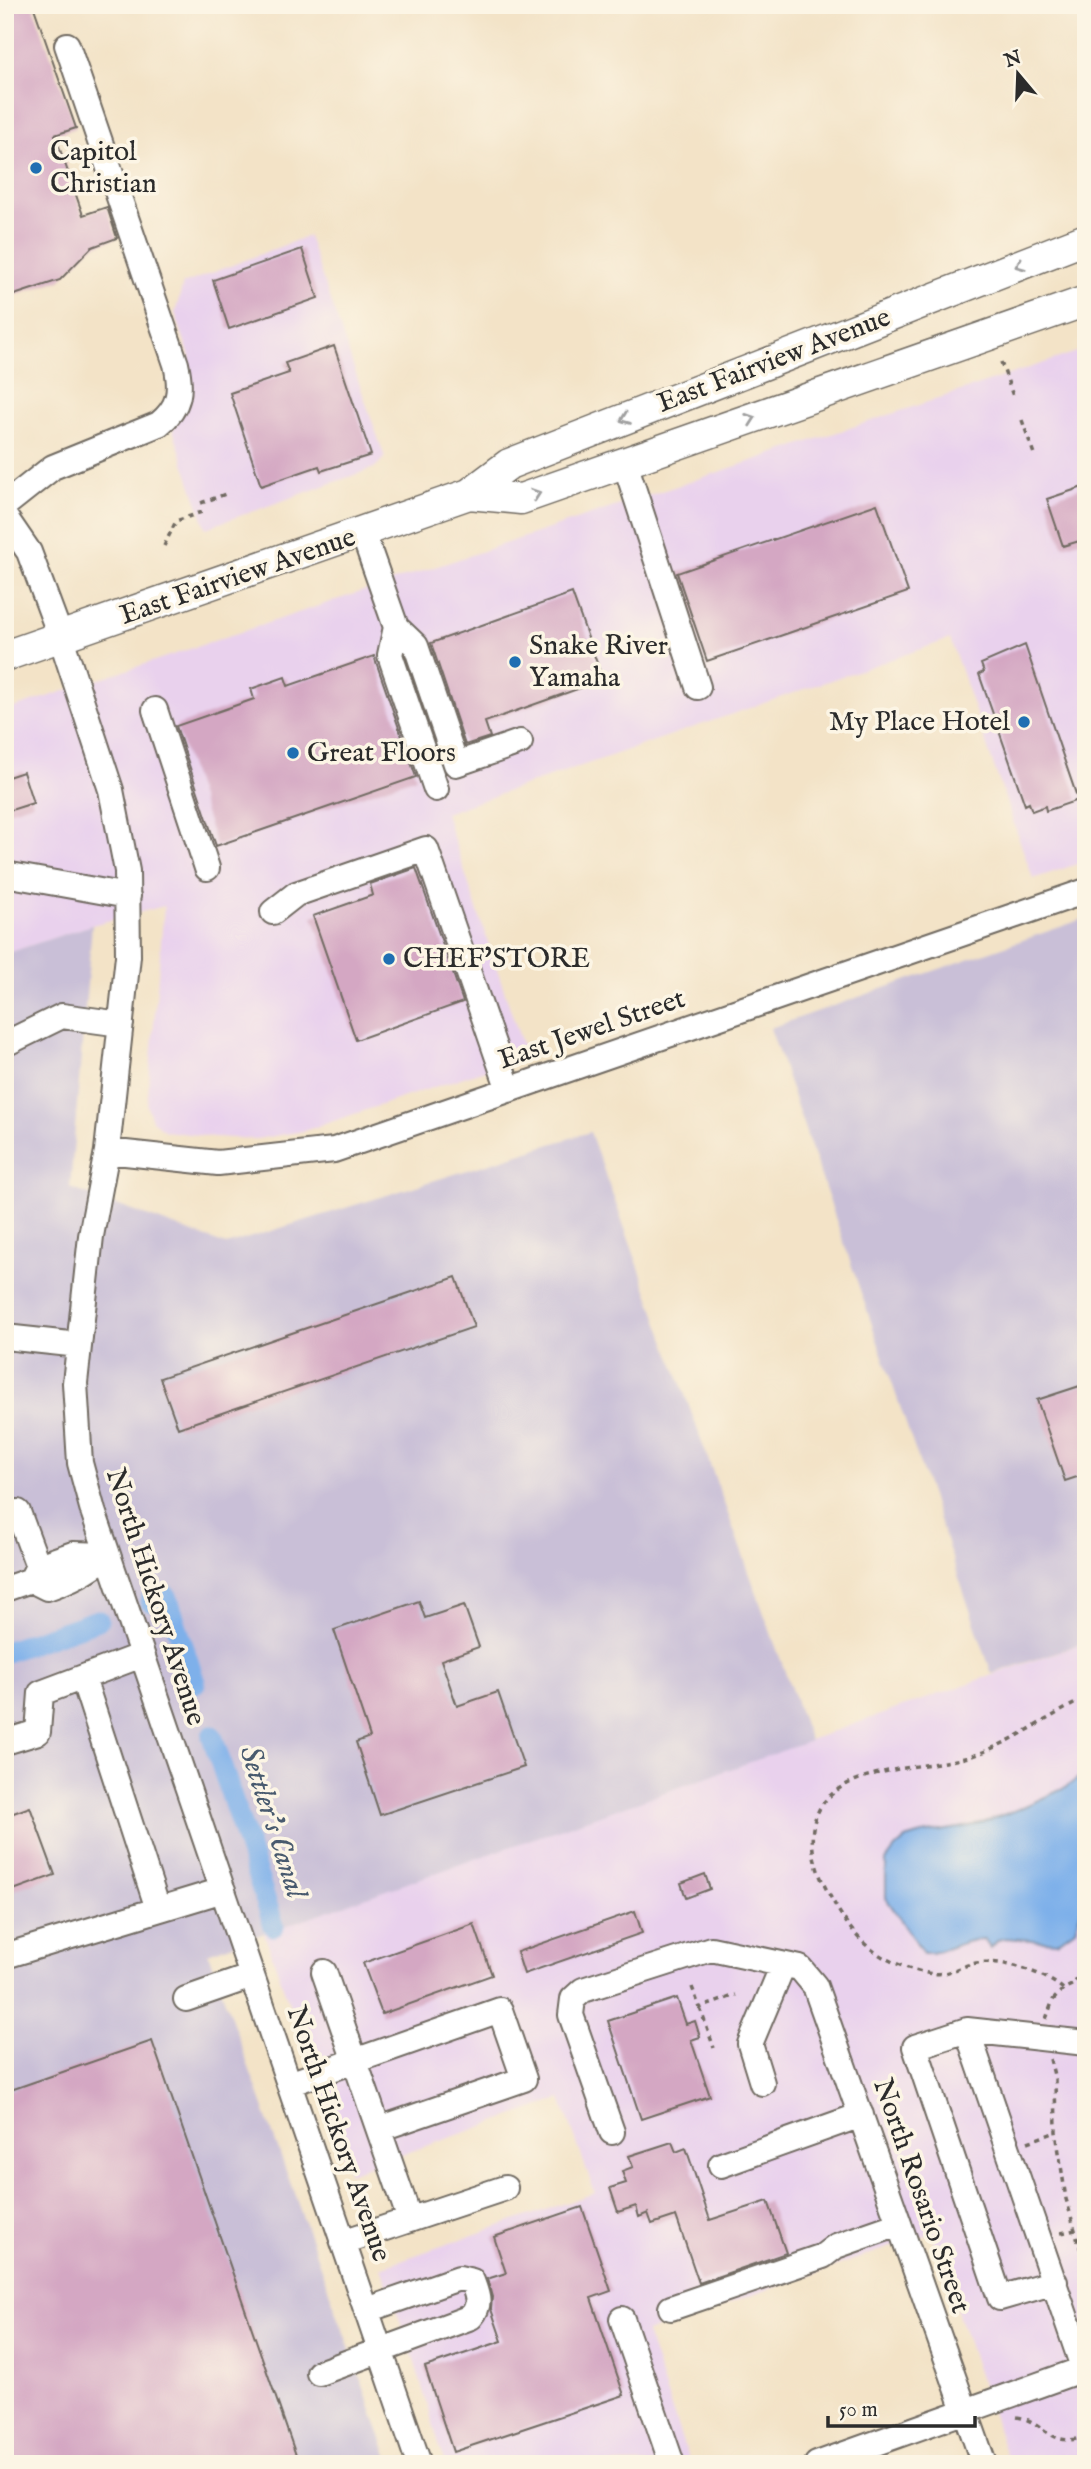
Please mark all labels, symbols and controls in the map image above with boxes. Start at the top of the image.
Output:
north arrow [982,38,1052,108]
text: N [1000,46,1025,74]
place label: Capitol Christian [50,135,157,202]
marker: Capitol Christian [28,160,44,176]
one-way arrow [1015,256,1027,270]
street label: East Fairview Avenue [652,300,896,422]
one-way arrow [620,410,632,424]
one-way arrow [745,413,757,427]
one-way arrow [530,488,542,502]
street label: East Fairview Avenue [116,520,361,634]
place label: Snake River Yamaha [529,629,668,696]
marker: Snake River Yamaha [507,654,523,670]
place label: My Place Hotel [829,705,1010,740]
marker: My Place Hotel [1016,714,1032,730]
place label: Great Floors [307,736,456,771]
marker: Great Floors [285,745,301,761]
place label: CHEF'STORE [403,942,590,977]
marker: CHEF'STORE [381,951,397,967]
street label: East Jewel Street [494,982,690,1078]
street label: North Hickory Avenue [97,1464,213,1730]
water label: Settler's Canal [230,1741,315,1906]
street label: North Hickory Avenue [278,2001,398,2267]
street label: North Rosario Street [864,2074,978,2318]
scale bar [828,2385,976,2429]
text: 50 m [839,2397,878,2424]

